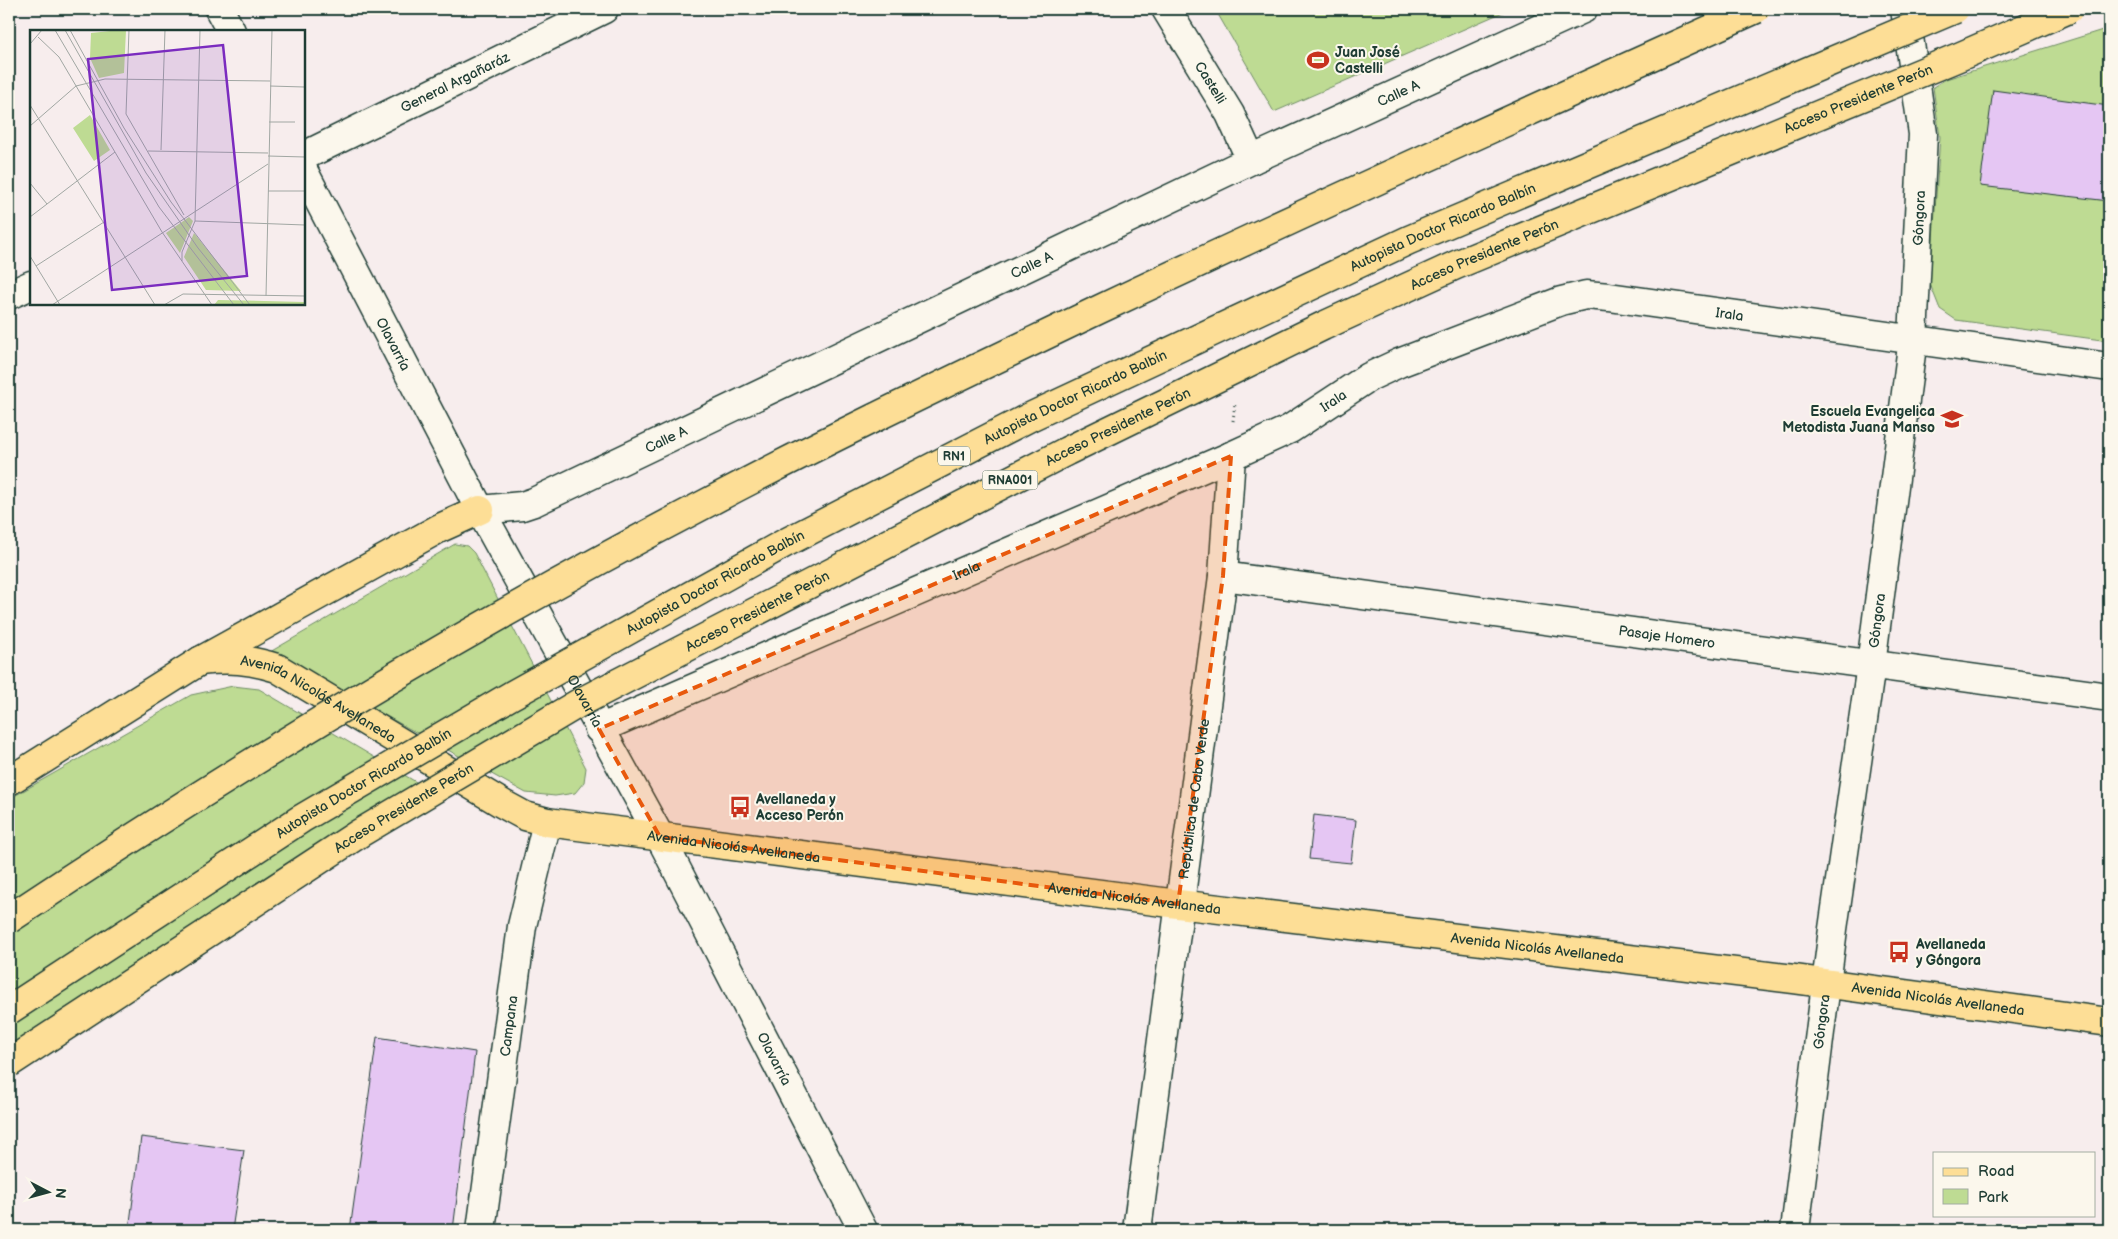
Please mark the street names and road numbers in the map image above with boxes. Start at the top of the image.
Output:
street label: General Argañaráz [398,48,512,116]
street label: Castelli [1191,58,1230,107]
street label: Acceso Presidente Perón [1781,60,1935,137]
street label: Calle A [1374,76,1423,110]
street label: Autopista Doctor Ricardo Balbín [1347,179,1538,275]
street label: Góngora [1909,190,1929,246]
street label: Acceso Presidente Perón [1407,215,1561,293]
street label: Calle A [1008,247,1056,282]
street label: Irala [1714,304,1745,324]
street label: Olavarría [373,315,414,374]
street label: Autopista Doctor Ricardo Balbín [981,346,1170,448]
street label: Acceso Presidente Perón [1042,384,1193,469]
street label: Irala [1317,386,1350,415]
street label: Calle A [642,422,690,456]
road number: RN1 [938,446,970,466]
road number: RNA001 [982,470,1038,490]
street label: Autopista Doctor Ricardo Balbín [623,526,807,638]
street label: Irala [950,557,983,584]
street label: Acceso Presidente Perón [682,567,832,655]
street label: Góngora [1865,592,1889,649]
street label: Pasaje Homero [1618,622,1716,652]
street label: Avenida Nicolás Avellaneda [240,652,399,746]
street label: Olavarría [564,672,606,730]
street label: República de Cabo Verde [1175,717,1213,880]
street label: Autopista Doctor Ricardo Balbín [273,724,454,842]
street label: Acceso Presidente Perón [331,759,476,856]
street label: Avenida Nicolás Avellaneda [646,827,821,866]
street label: Avenida Nicolás Avellaneda [1047,879,1222,918]
street label: Avenida Nicolás Avellaneda [1450,929,1625,967]
street label: Avenida Nicolás Avellaneda [1851,978,2026,1019]
street label: Góngora [1809,993,1833,1050]
street label: Campana [496,994,521,1057]
street label: Olavarría [754,1029,795,1088]

